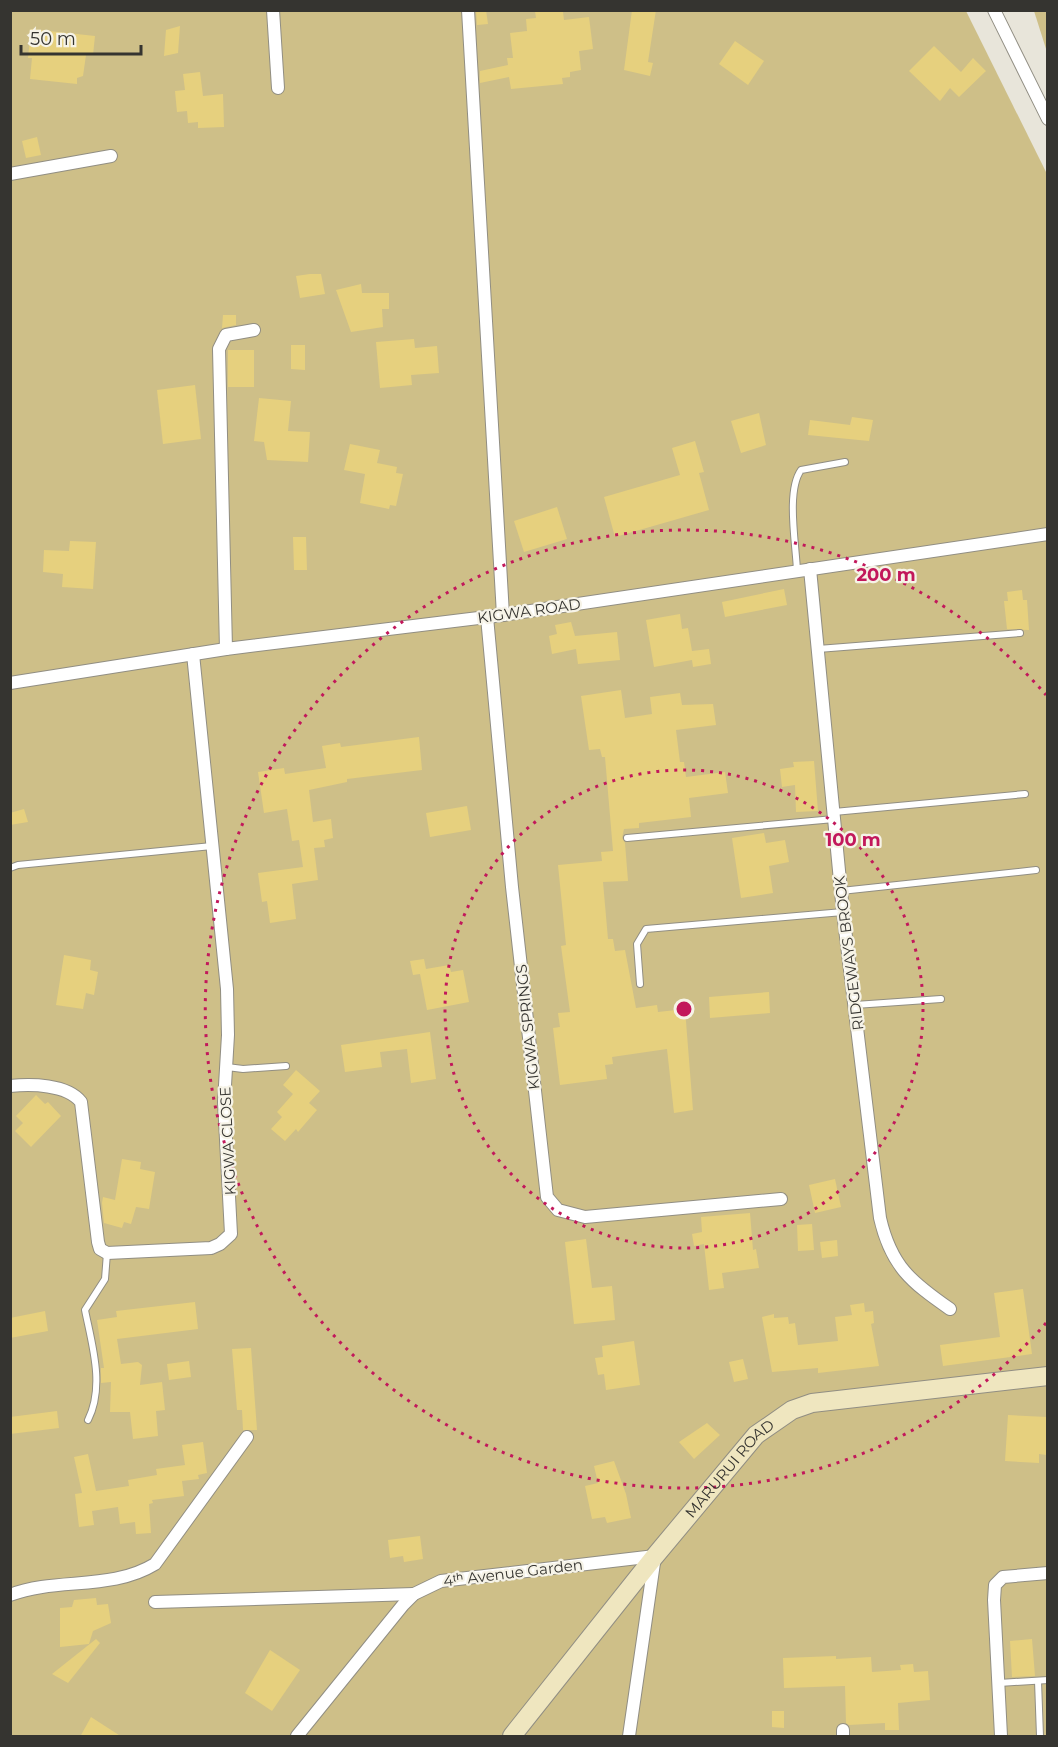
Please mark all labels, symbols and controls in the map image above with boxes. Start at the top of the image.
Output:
scale bar [21,18,141,56]
text: 50 m [30,28,76,50]
text: 200 m [856,564,916,586]
street label: KIGWA ROAD [476,594,582,627]
text: 100 m [825,829,881,851]
street label: RIDGEWAYS BROOK [830,874,867,1032]
street label: KIGWA SPRINGS [511,963,544,1091]
centre of rings [674,999,694,1019]
street label: KIGWA CLOSE [215,1086,240,1196]
street label: MARURUI ROAD [681,1415,778,1522]
street label: 4ᵗʰ Avenue Garden [442,1555,584,1590]

